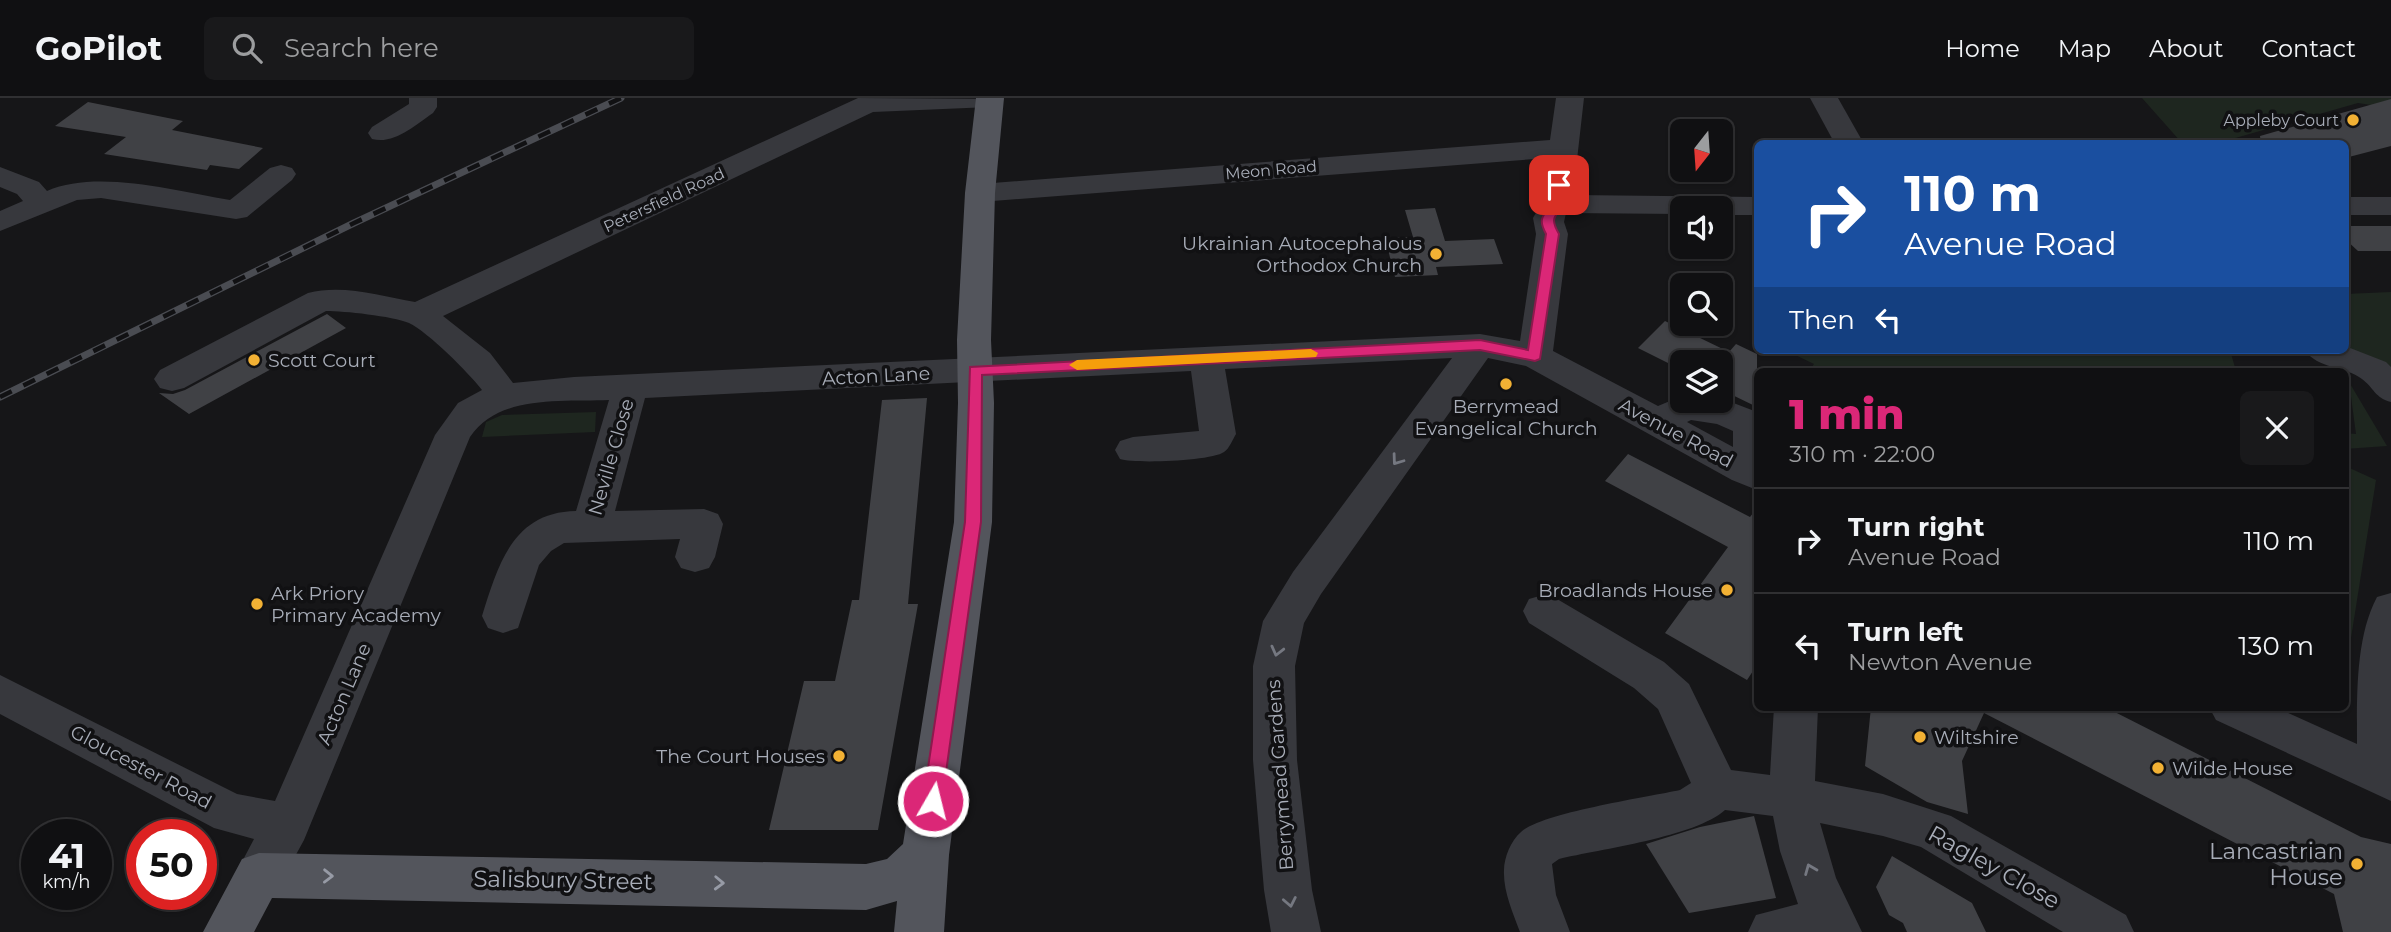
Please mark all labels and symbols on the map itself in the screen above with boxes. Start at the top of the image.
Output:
place label: Appleby Court [2223,111,2339,130]
marker: Appleby Court [2345,112,2361,128]
north arrow [1670,119,1732,182]
pin [1529,155,1589,215]
street label: Meon Road [1224,157,1318,183]
street label: Petersfield Road [600,164,728,236]
place label: Ukrainian Autocephalous Orthodox Church [1182,232,1422,277]
marker: Ukrainian Autocephalous Orthodox Church [1428,246,1444,262]
place label: Scott Court [268,349,376,372]
marker: Scott Court [246,352,262,368]
street label: Acton Lane [821,362,931,390]
marker: Berrymead Evangelical Church [1498,376,1514,392]
street label: Avenue Road [1615,393,1737,473]
place label: Berrymead Evangelical Church [1414,395,1598,440]
street label: Neville Close [583,396,639,518]
one-way arrow [1392,452,1405,465]
place label: Broadlands House [1538,579,1713,602]
place label: Ark Priory Primary Academy [271,582,442,627]
marker: Broadlands House [1719,582,1735,598]
marker: Ark Priory Primary Academy [249,596,265,612]
street label: Acton Lane [312,640,376,748]
one-way arrow [1271,645,1285,657]
street label: Berrymead Gardens [1262,679,1298,871]
street label: Gloucester Road [66,720,216,814]
place label: Wiltshire [1934,726,2019,749]
marker: Wiltshire [1912,729,1928,745]
place label: The Court Houses [656,745,825,768]
marker: The Court Houses [831,748,847,764]
place label: Wilde House [2172,757,2293,780]
marker: Wilde House [2150,760,2166,776]
position arrow [896,764,970,838]
speed limit sign: 50 [126,819,217,910]
street label: Ragley Close [1923,819,2065,915]
place label: Lancastrian House [2209,837,2343,891]
marker: Lancastrian House [2349,856,2365,872]
street label: Salisbury Street [473,864,653,896]
one-way arrow [1804,864,1818,876]
one-way arrow [323,868,333,884]
one-way arrow [714,876,725,891]
one-way arrow [1282,896,1297,908]

